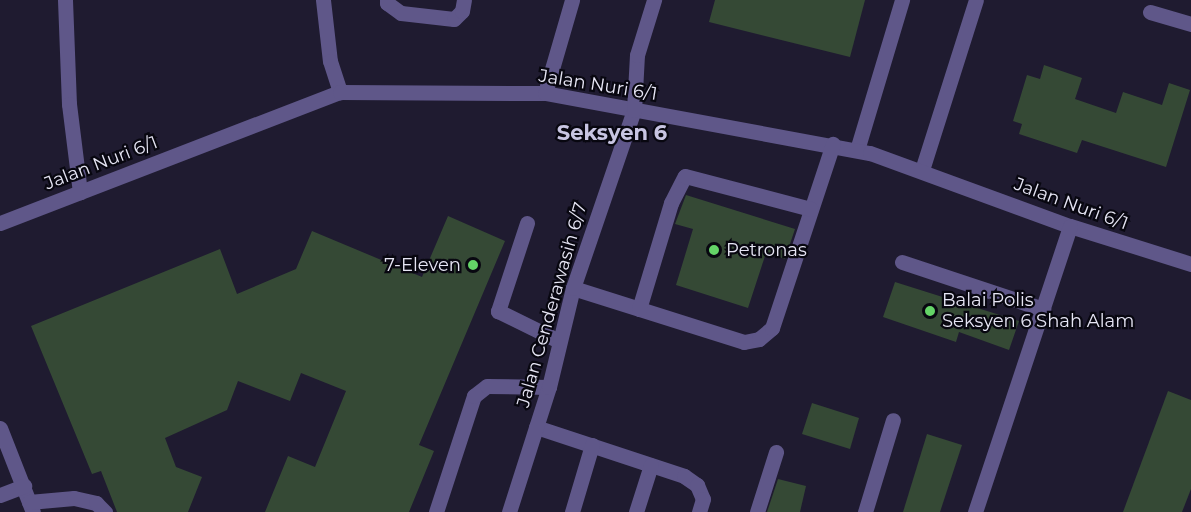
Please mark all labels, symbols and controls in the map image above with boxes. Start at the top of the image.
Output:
street label: Jalan Nuri 6/1 [537,65,659,105]
district label: Seksyen 6 [557,120,667,146]
street label: Jalan Nuri 6/1 [41,131,161,195]
street label: Jalan Nuri 6/1 [1011,173,1131,235]
street label: Jalan Cenderawasih 6/7 [512,200,592,410]
place label: Petronas [726,239,807,261]
marker: Petronas [707,243,721,257]
place label: 7-Eleven [384,254,461,276]
marker: 7-Eleven [466,258,480,272]
place label: Balai Polis Seksyen 6 Shah Alam [942,290,1134,332]
marker: Balai Polis Seksyen 6 Shah Alam [923,304,937,318]

